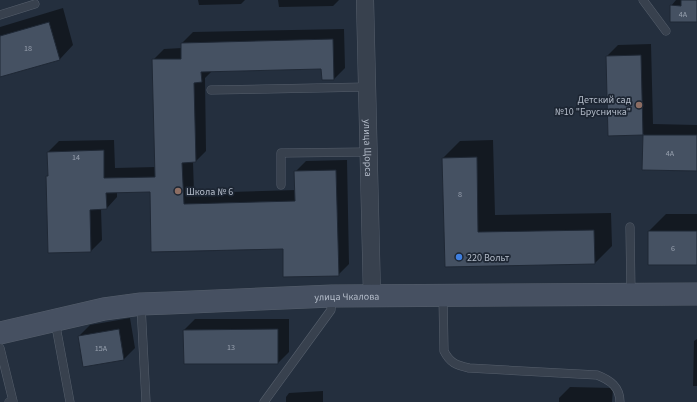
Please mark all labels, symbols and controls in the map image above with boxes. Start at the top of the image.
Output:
house number: 4А [679,9,688,20]
house number: 18 [24,43,32,54]
place label: Детский сад №10 "Брусничка" [555,93,632,119]
marker: Детский сад №10 "Брусничка" [634,100,644,110]
street label: улица Щорса [360,119,375,177]
house number: 4А [666,148,675,159]
house number: 14 [72,152,80,163]
place label: Школа № 6 [186,185,233,199]
marker: Школа № 6 [173,186,183,196]
house number: 8 [458,189,462,200]
house number: 6 [671,243,675,254]
place label: 220 Вольт [467,251,510,265]
marker: 220 Вольт [454,252,464,262]
street label: улица Чкалова [314,290,379,305]
house number: 13 [227,342,235,353]
house number: 15А [95,343,108,354]

